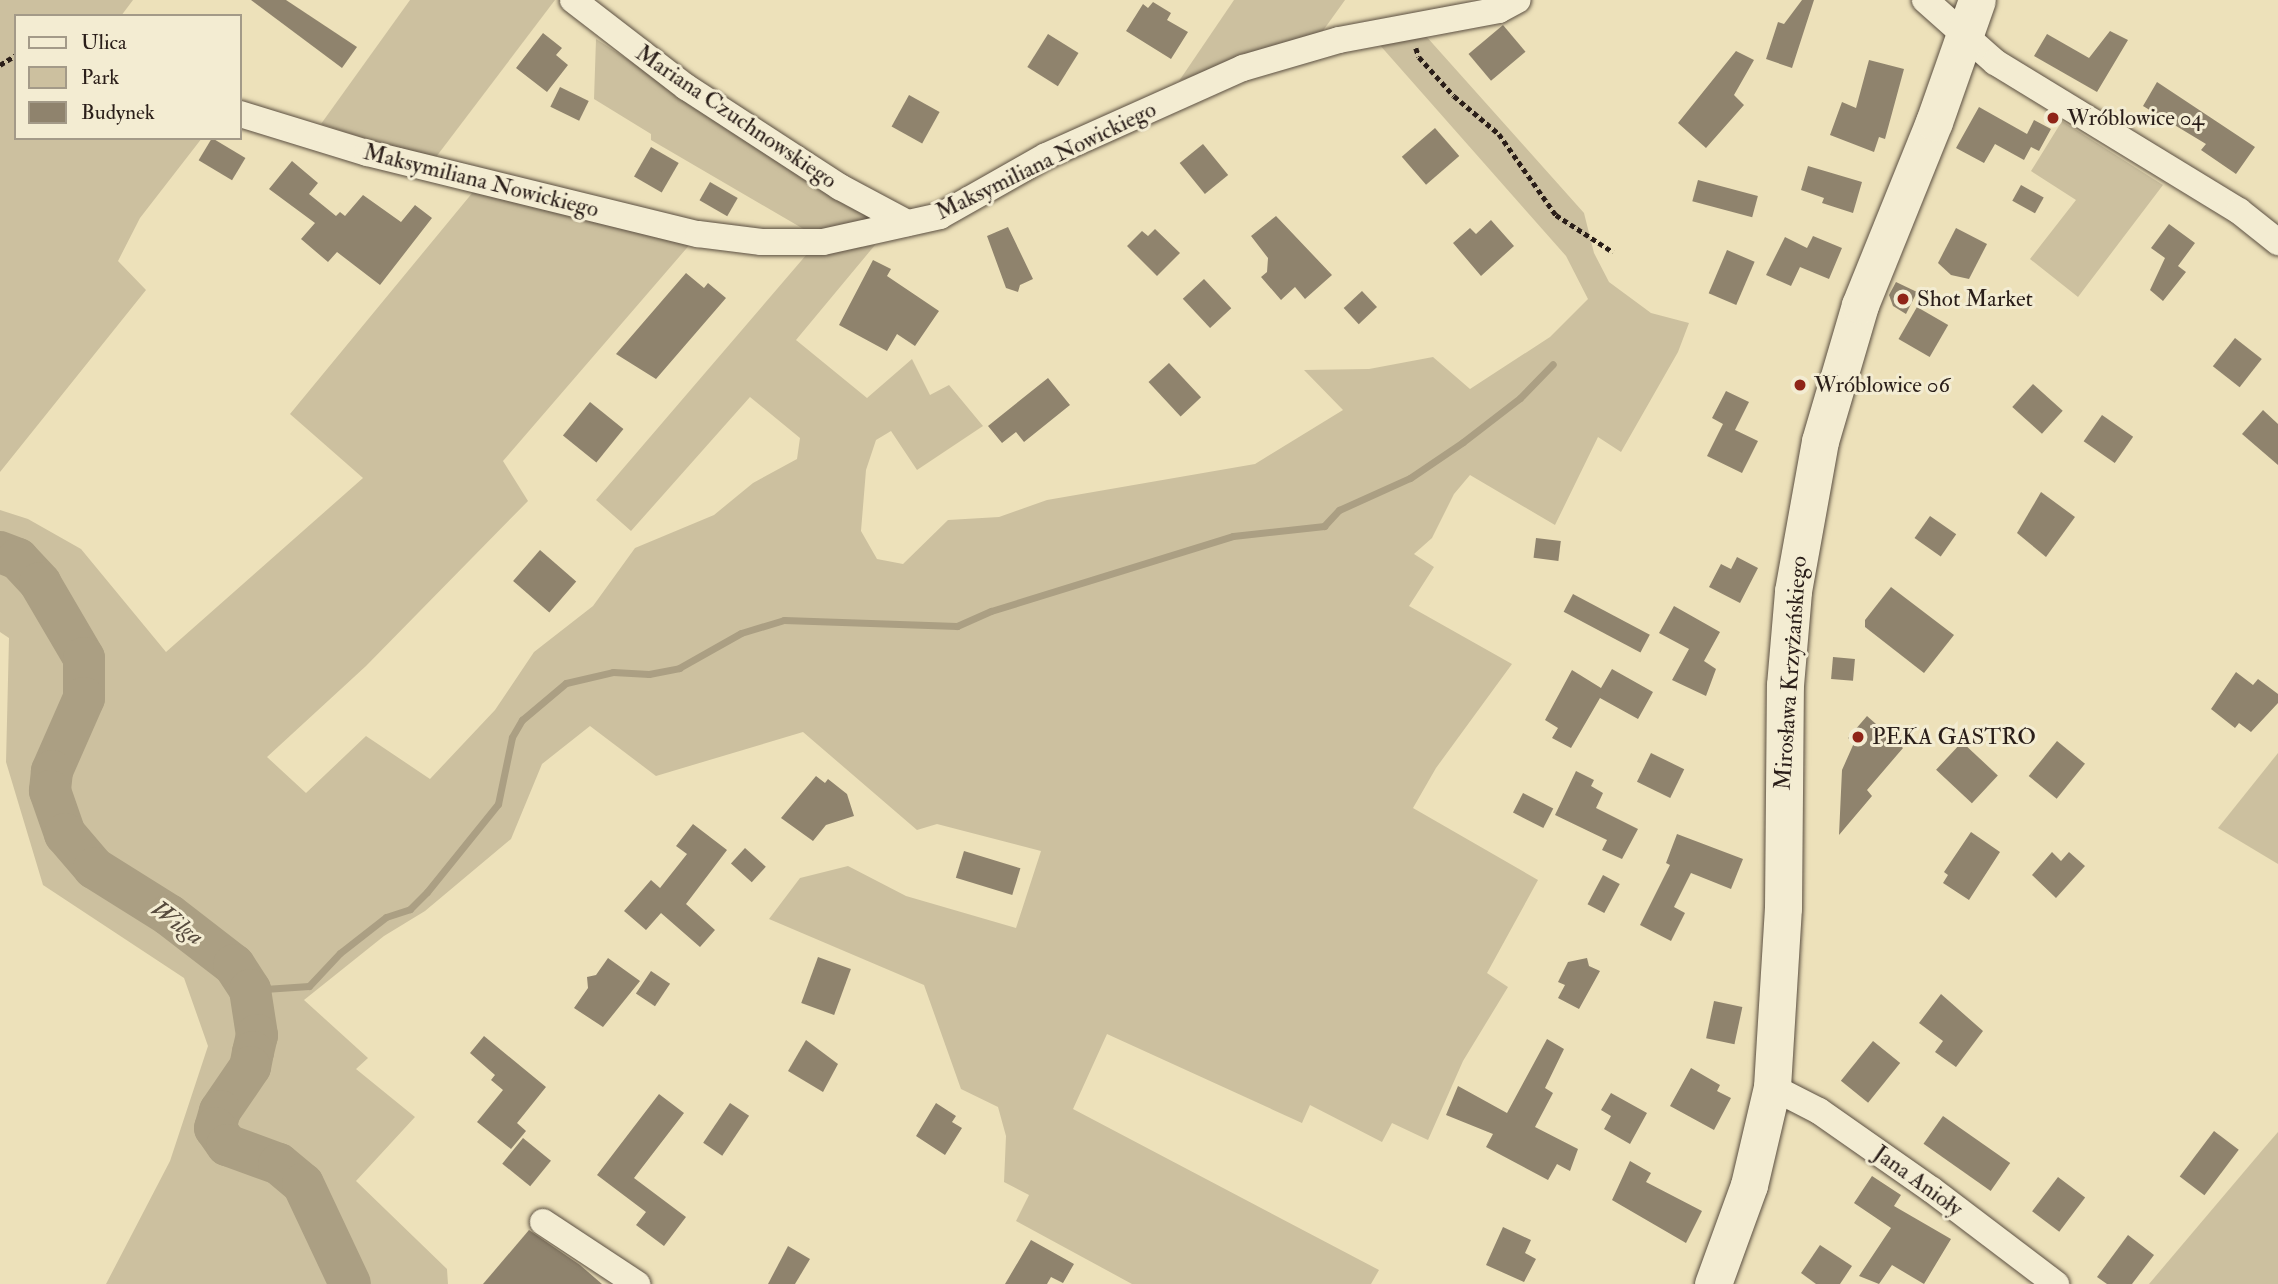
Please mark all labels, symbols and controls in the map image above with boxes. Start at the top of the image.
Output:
legend [14,14,242,140]
text: Ulica [81,29,127,56]
street label: Mariana Czuchnowskiego [630,39,842,195]
text: Park [81,64,119,91]
street label: Maksymiliana Nowickiego [931,96,1161,226]
text: Budynek [81,99,155,126]
place label: Wróblowice 04 [2067,104,2204,132]
marker: Wróblowice 04 [2045,110,2061,126]
street label: Maksymiliana Nowickiego [361,138,601,224]
place label: Shot Market [1917,285,2033,313]
marker: Shot Market [1895,291,1911,307]
place label: Wróblowice 06 [1814,371,1950,399]
marker: Wróblowice 06 [1792,377,1808,393]
street label: Mirosława Krzyżańskiego [1769,555,1813,791]
place label: PEKA GASTRO [1872,723,2036,751]
marker: PEKA GASTRO [1850,729,1866,745]
water label: Wilga [145,894,209,952]
street label: Jana Anioły [1868,1139,1968,1223]

